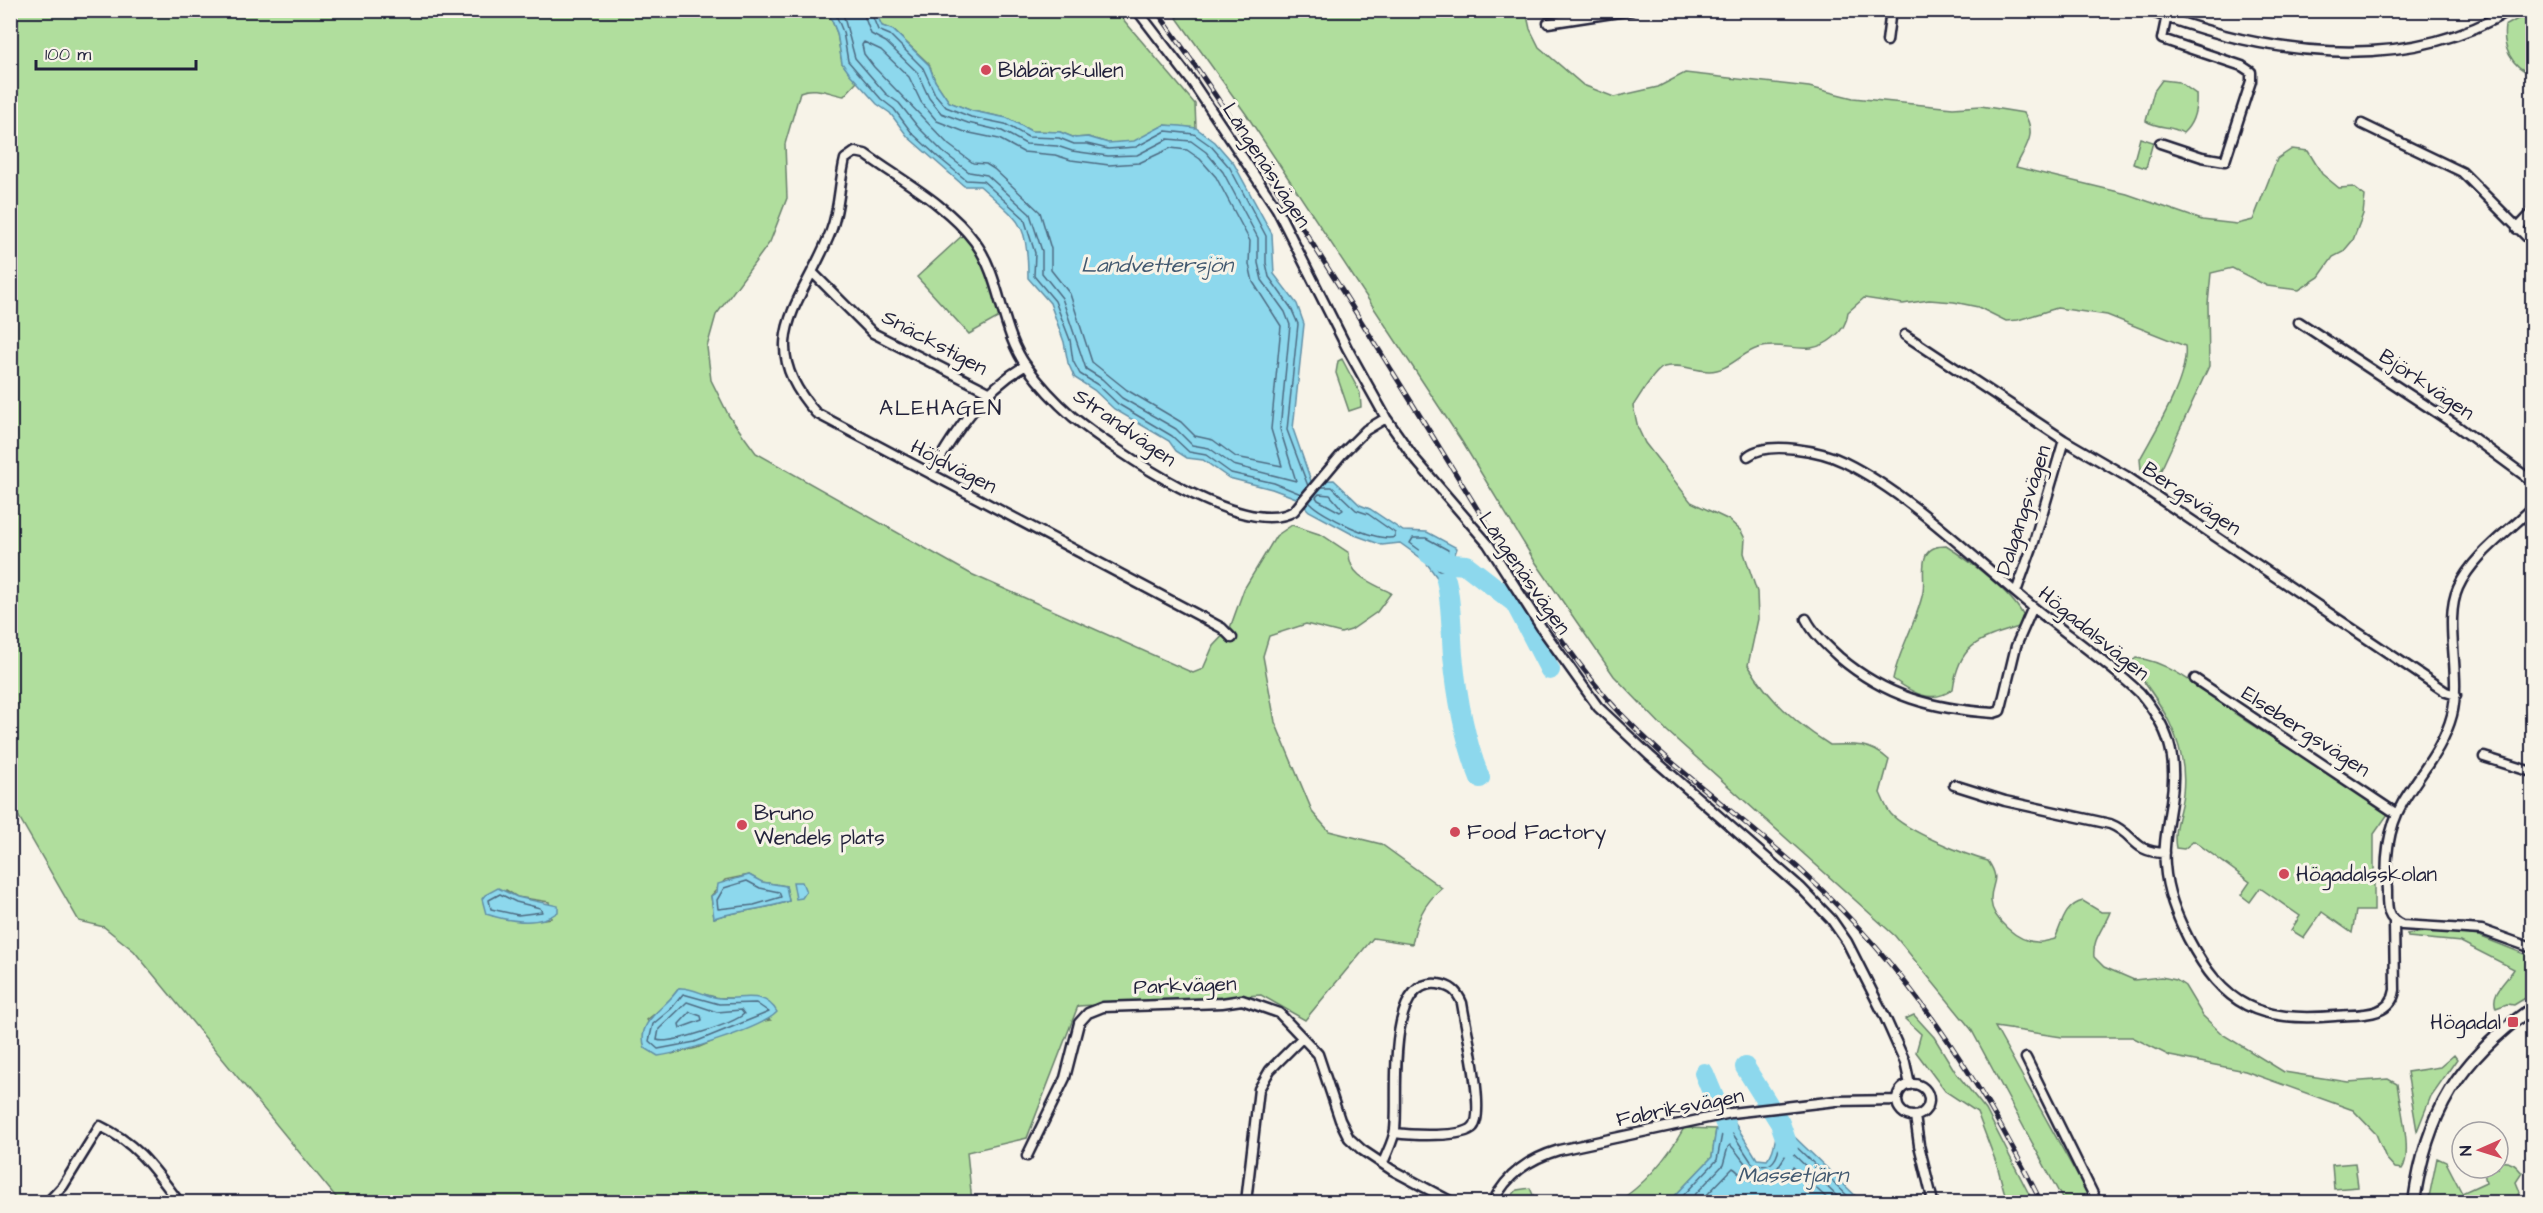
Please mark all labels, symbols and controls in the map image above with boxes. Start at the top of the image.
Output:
scale bar [36,33,196,71]
text: 100 m [45,42,91,67]
place label: Blåbärskullen [998,56,1124,85]
marker: Blåbärskullen [979,63,993,77]
street label: Långenäsvägen [1214,97,1318,235]
water label: Landvettersjön [1081,250,1235,281]
street label: Snäckstigen [876,302,993,384]
street label: Björkvägen [2372,342,2480,429]
street label: Strandvägen [1066,381,1182,475]
district label: ALEHAGEN [879,393,1003,424]
street label: Höjdvägen [905,432,1002,502]
street label: Dalgångsvägen [1989,441,2060,580]
street label: Bergsvägen [2135,455,2247,544]
street label: Långenäsvägen [1470,506,1578,642]
street label: Högadalsvägen [2031,579,2156,689]
street label: Elsebergsvägen [2235,679,2376,786]
place label: Bruno Wendels plats [754,799,885,853]
marker: Bruno Wendels plats [735,818,749,832]
place label: Food Factory [1467,818,1607,849]
marker: Food Factory [1448,825,1462,839]
place label: Högadalsskolan [2296,860,2437,891]
marker: Högadalsskolan [2277,867,2291,881]
street label: Parkvägen [1133,969,1237,1004]
place label: Högadal [2430,1008,2501,1039]
marker: Högadal [2506,1015,2520,1029]
street label: Fabriksvägen [1614,1081,1747,1136]
north arrow [2450,1120,2510,1180]
text: N [2455,1145,2477,1156]
water label: Massetjärn [1738,1160,1850,1191]

